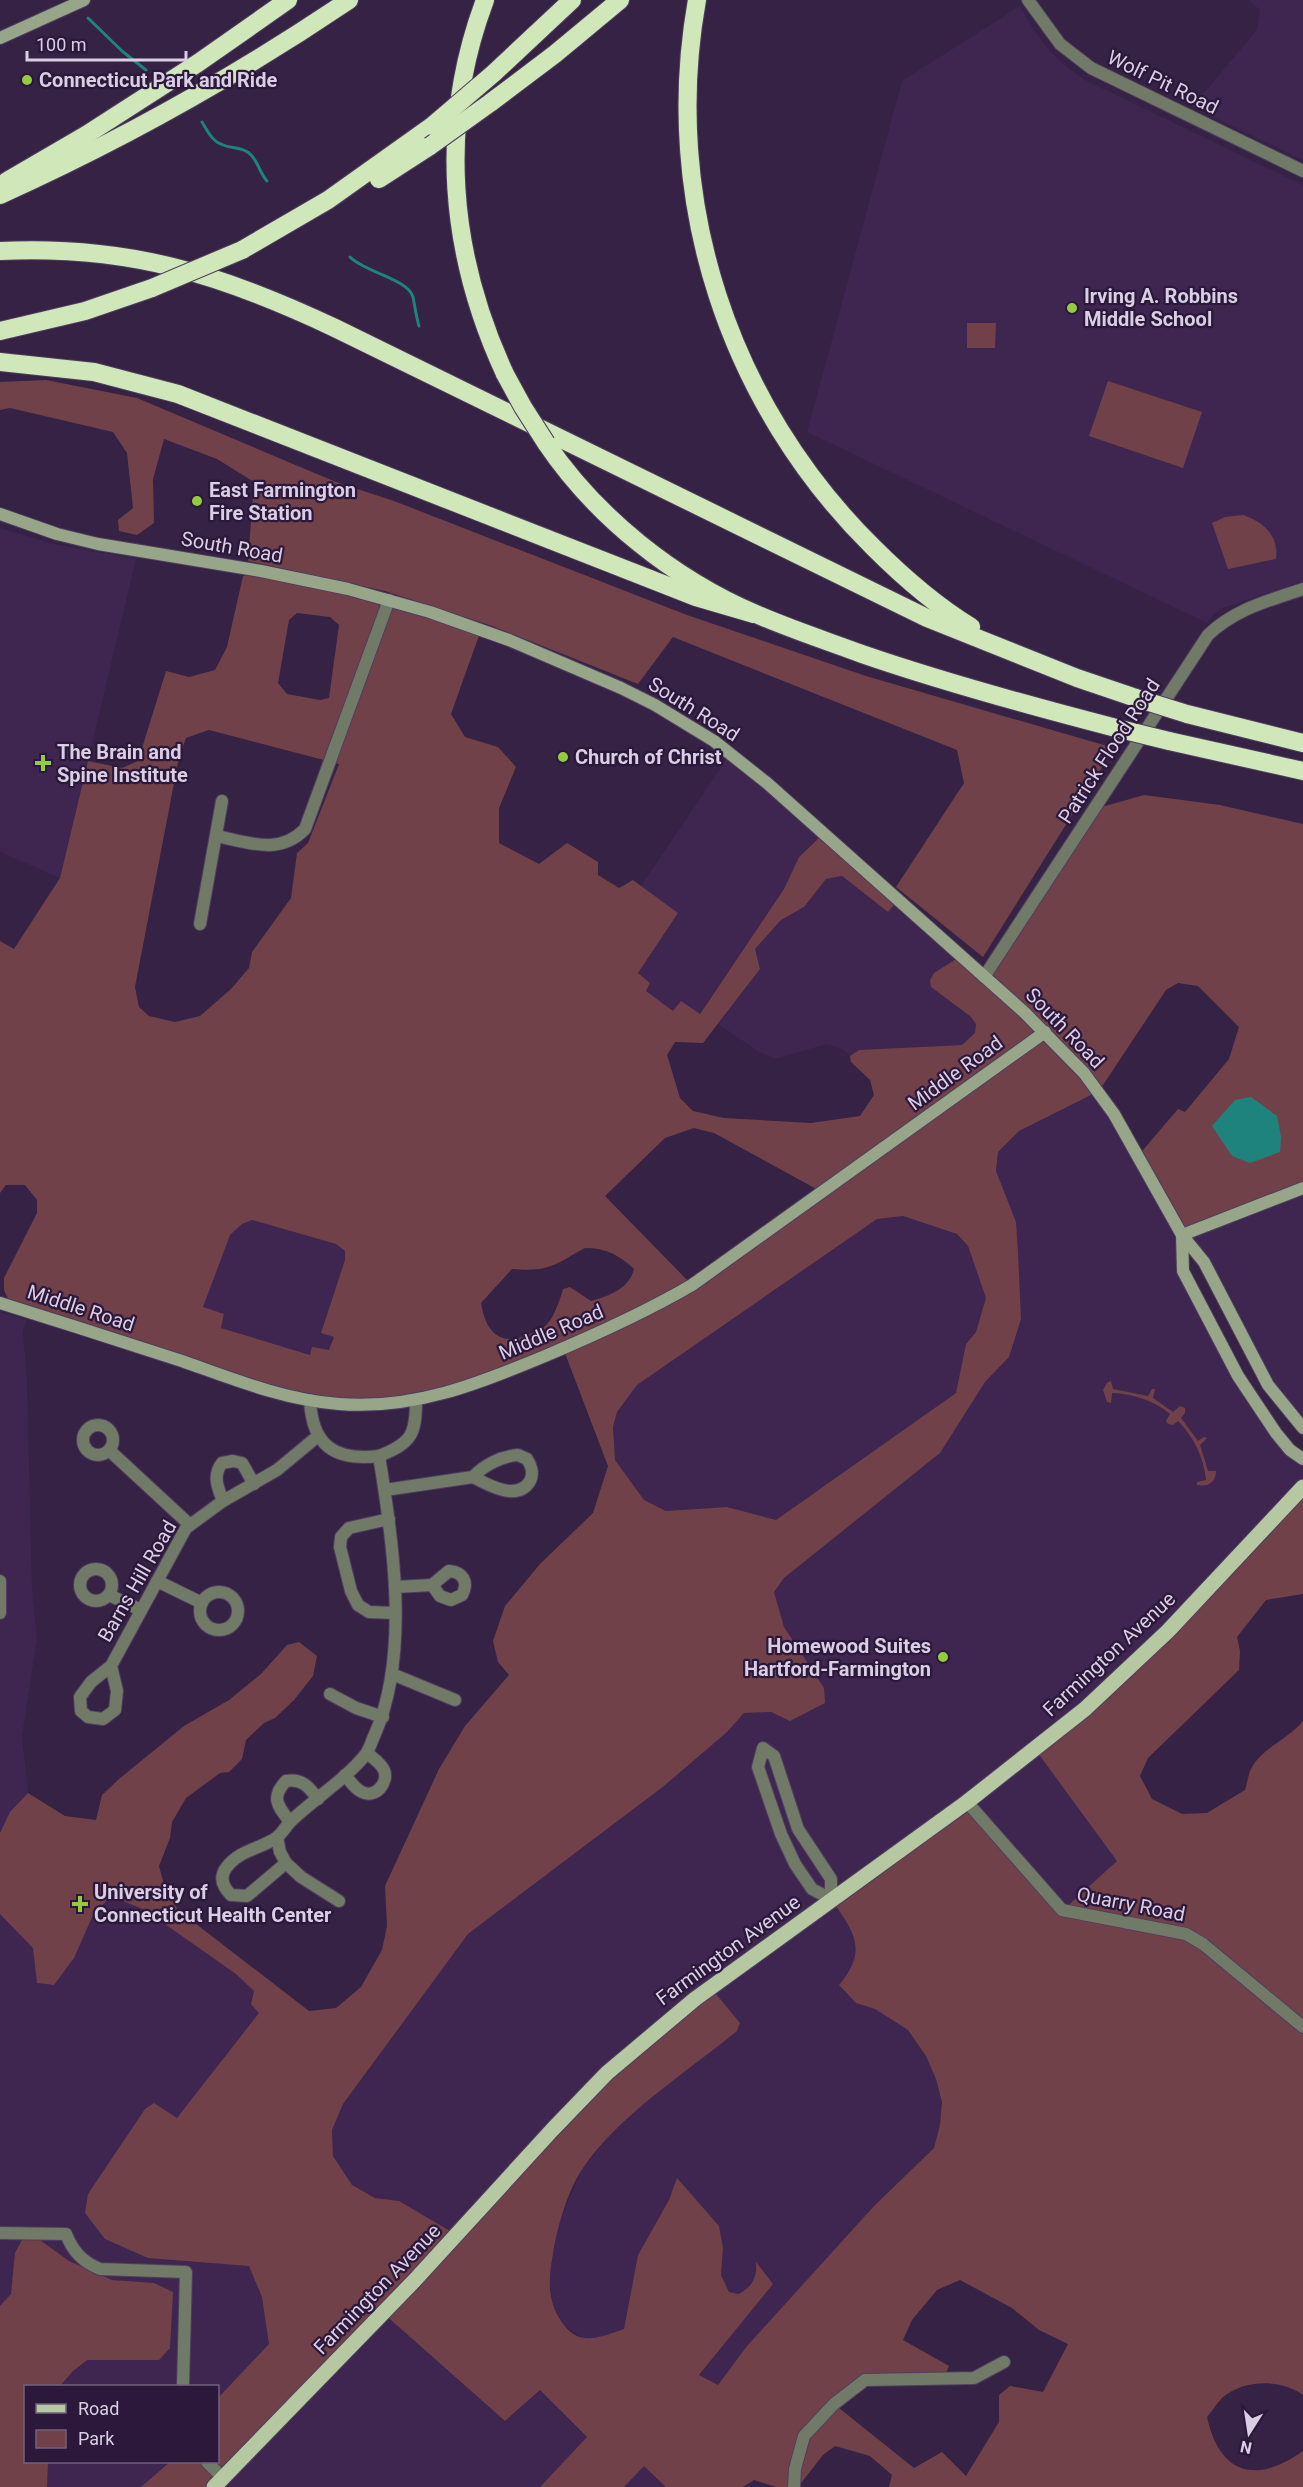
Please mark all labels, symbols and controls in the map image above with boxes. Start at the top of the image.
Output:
scale bar [27,24,186,62]
text: 100 m [36,34,87,55]
street label: Wolf Pit Road [1104,45,1222,119]
place label: Connecticut Park and Ride [39,68,277,92]
marker: Connecticut Park and Ride [20,73,34,87]
place label: Irving A. Robbins Middle School [1084,284,1238,331]
marker: Irving A. Robbins Middle School [1065,301,1079,315]
place label: East Farmington Fire Station [209,478,356,525]
marker: East Farmington Fire Station [190,494,204,508]
street label: South Road [179,526,285,568]
street label: South Road [644,672,744,746]
street label: Patrick Flood Road [1053,674,1165,828]
place label: The Brain and Spine Institute [57,740,188,787]
place label: Church of Christ [575,745,722,769]
marker: Church of Christ [556,750,570,764]
marker: The Brain and Spine Institute [34,754,52,772]
street label: South Road [1021,983,1109,1073]
street label: Middle Road [903,1031,1007,1115]
street label: Middle Road [24,1279,138,1337]
street label: Middle Road [495,1299,607,1365]
street label: Barns Hill Road [93,1516,181,1646]
street label: Farmington Avenue [1038,1586,1180,1722]
place label: Homewood Suites Hartford-Farmington [744,1634,931,1681]
marker: Homewood Suites Hartford-Farmington [936,1650,950,1664]
place label: University of Connecticut Health Center [94,1880,332,1927]
street label: Quarry Road [1075,1882,1187,1926]
street label: Farmington Avenue [651,1890,805,2010]
marker: University of Connecticut Health Center [71,1895,89,1913]
street label: Farmington Avenue [309,2219,445,2359]
legend [24,2385,219,2463]
text: Road [78,2398,119,2419]
north arrow [1219,2403,1279,2463]
text: Park [78,2428,115,2449]
text: N [1238,2437,1253,2458]

